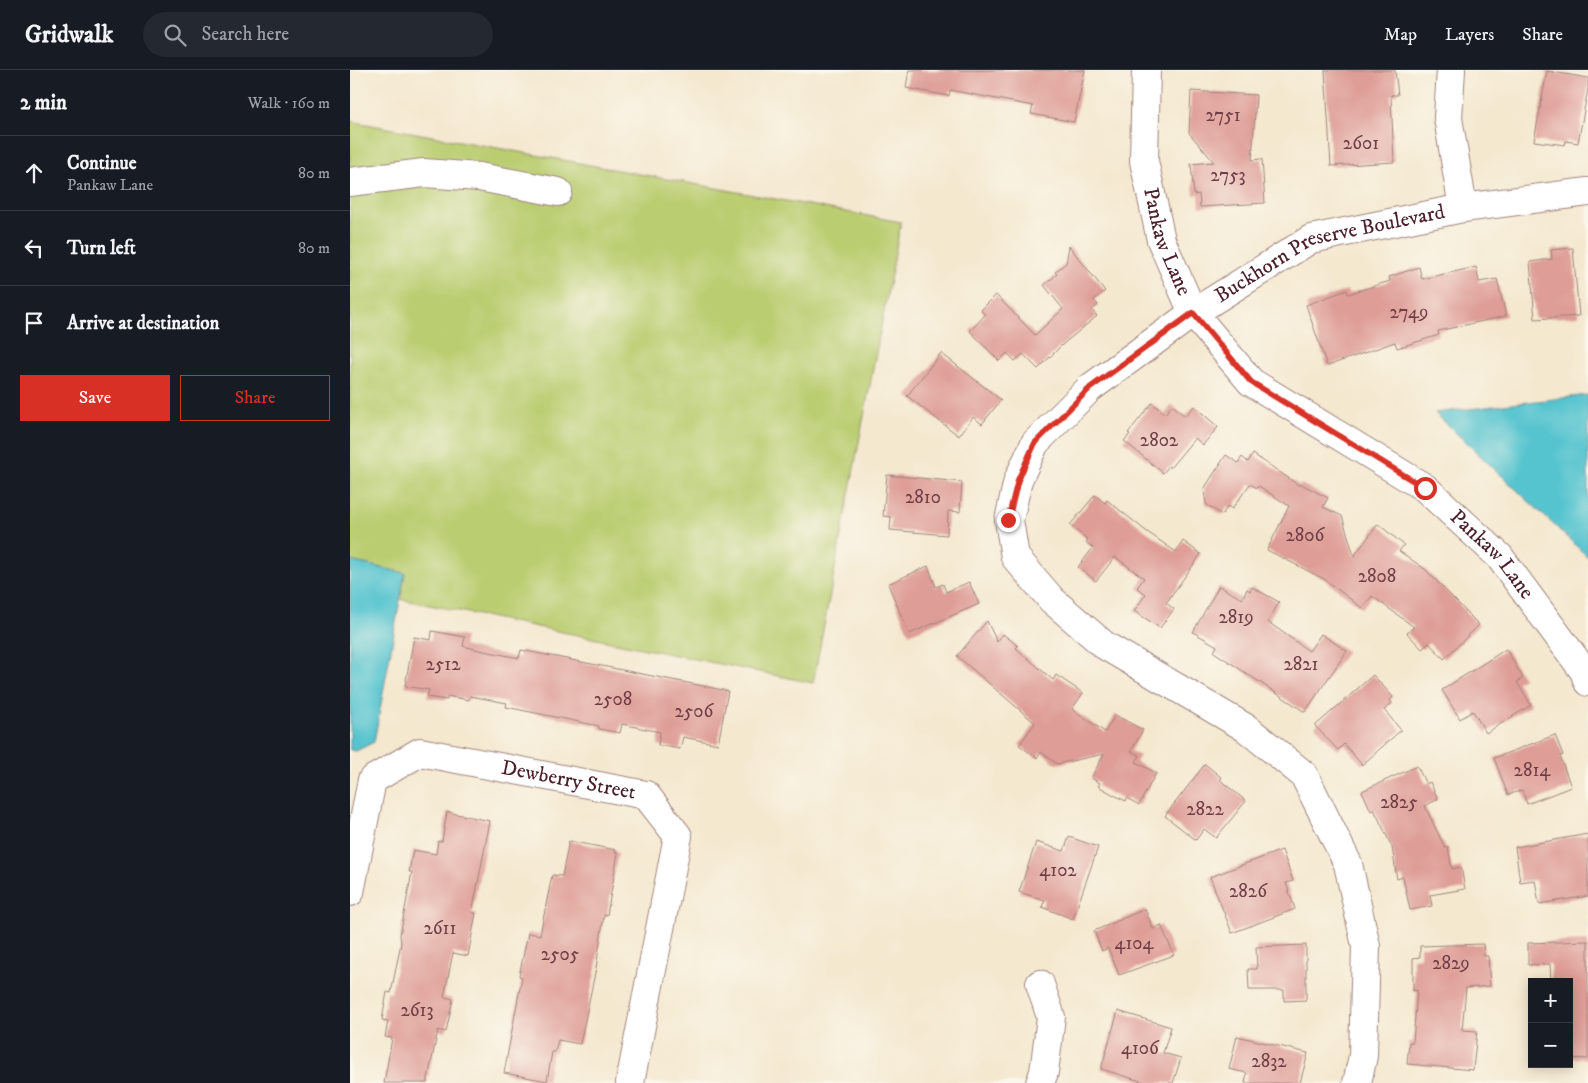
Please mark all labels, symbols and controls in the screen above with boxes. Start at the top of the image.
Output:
search box [143,12,493,57]
text: Gridwalk [25,20,113,50]
icon: search [161,21,189,49]
text: Search here [201,23,289,46]
text: Map [1384,24,1417,46]
text: Layers [1445,24,1494,46]
text: Share [1522,24,1563,46]
text: 2 min [20,90,67,116]
text: Walk · 160 m [248,93,330,113]
house number: 2751 [1205,104,1241,127]
house number: 2601 [1343,132,1379,155]
text: Continue [67,152,137,175]
icon: ahead [20,159,48,187]
text: 80 m [298,163,330,183]
house number: 2753 [1210,164,1246,187]
text: Pankaw Lane [67,175,153,195]
street label: Pankaw Lane [1137,185,1197,300]
street label: Buckhorn Preserve Boulevard [1210,199,1448,309]
icon: left [20,234,48,262]
text: Turn left [67,237,136,260]
text: 80 m [298,238,330,258]
house number: 2749 [1390,301,1429,324]
icon: arrive [20,309,48,337]
text: Arrive at destination [67,312,219,335]
button: Save [20,375,170,421]
button: Share [180,375,330,421]
house number: 2802 [1140,429,1179,452]
route start [1414,477,1437,500]
house number: 2810 [905,486,941,509]
street label: Pankaw Lane [1444,504,1540,605]
route end [997,509,1020,532]
house number: 2806 [1286,524,1326,547]
house number: 2808 [1358,565,1396,588]
house number: 2819 [1218,606,1254,629]
house number: 2512 [426,653,461,676]
house number: 2821 [1283,653,1319,676]
house number: 2508 [594,688,632,711]
house number: 2506 [675,700,714,723]
street label: Dewberry Street [499,755,638,806]
house number: 2814 [1514,759,1551,782]
house number: 2825 [1380,791,1418,814]
house number: 2822 [1186,798,1224,821]
house number: 4102 [1039,859,1077,882]
house number: 2826 [1229,880,1268,903]
house number: 2611 [423,917,457,940]
house number: 4104 [1115,932,1155,955]
house number: 2505 [541,943,580,966]
house number: 2829 [1432,952,1470,975]
map controls [1528,978,1573,1068]
button: + [1528,978,1573,1023]
house number: 2613 [400,999,434,1022]
button: − [1528,1023,1573,1068]
house number: 4106 [1121,1037,1160,1060]
house number: 2832 [1251,1050,1287,1073]

